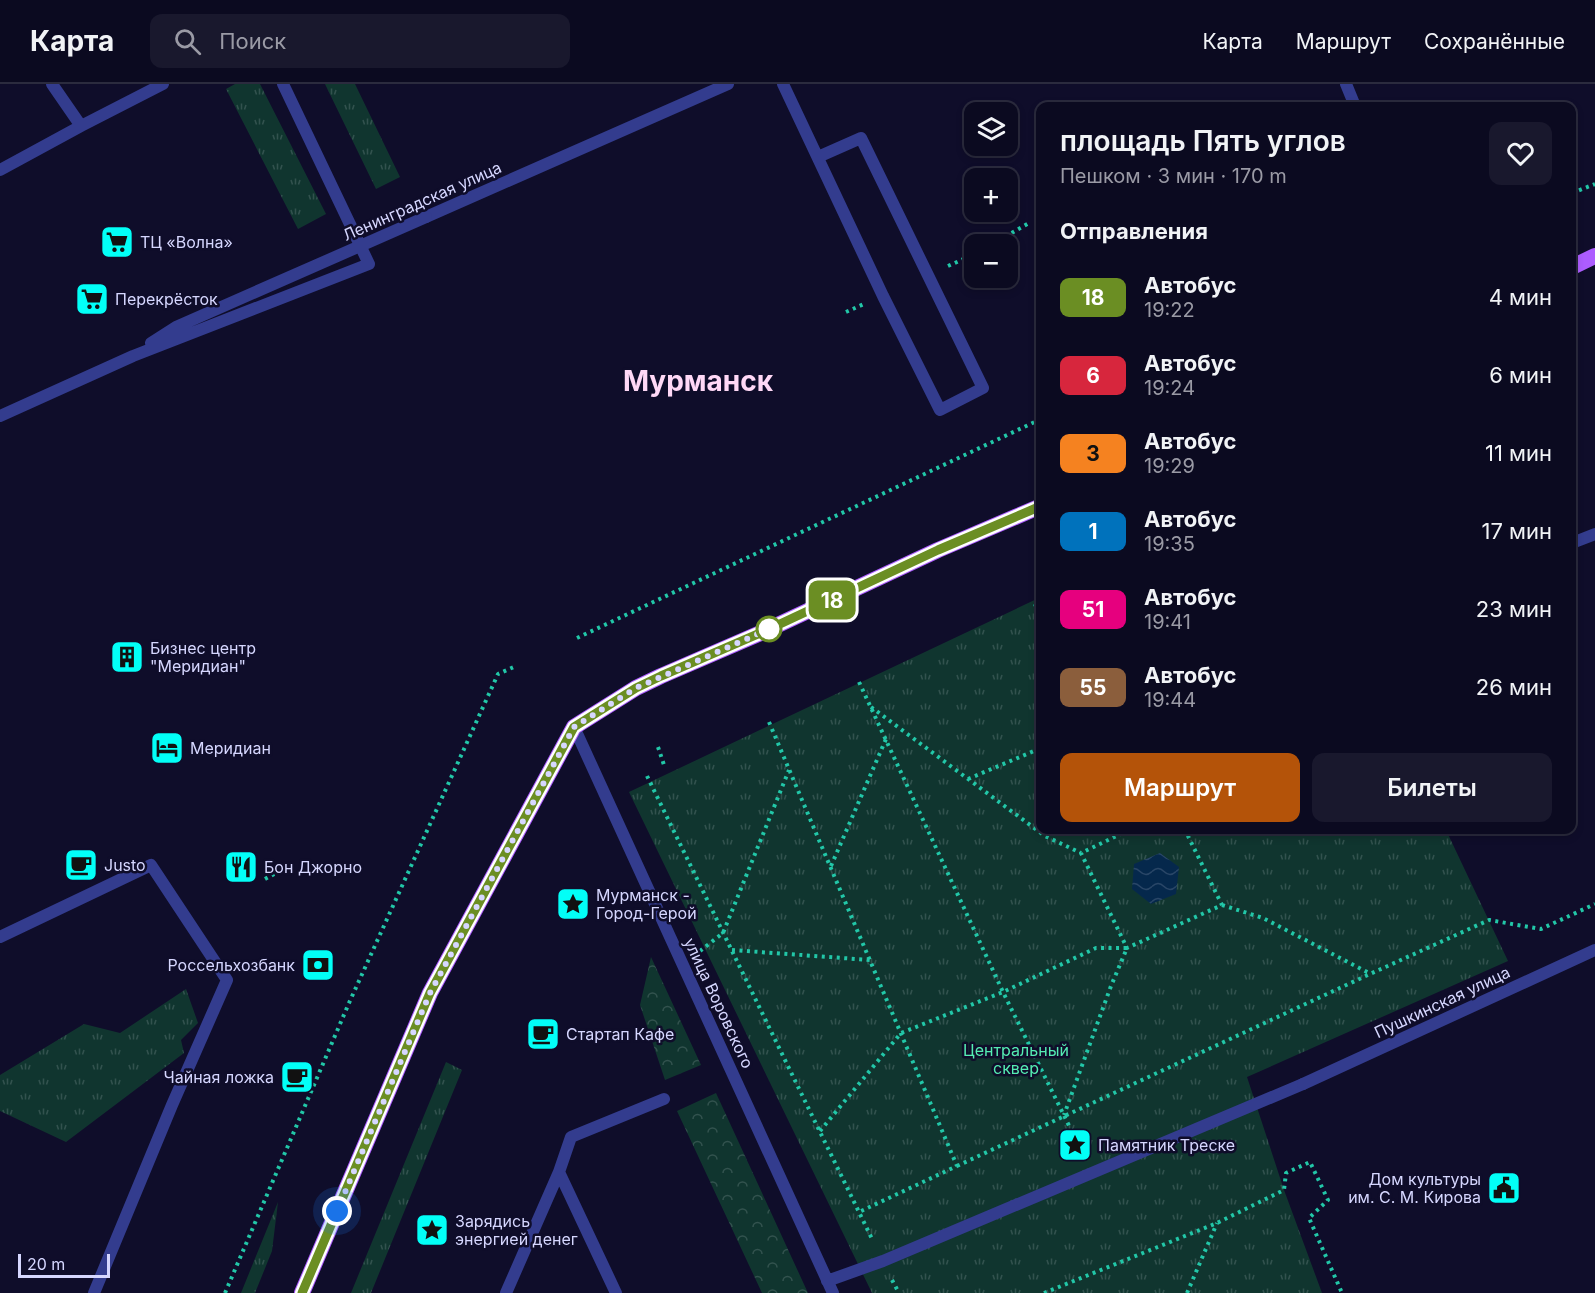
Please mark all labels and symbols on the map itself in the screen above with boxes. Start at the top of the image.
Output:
street label: Ленинградская улица [340,157,504,245]
supermarket icon: ТЦ «Волна» [99,224,135,260]
place label: ТЦ «Волна» [140,232,233,252]
supermarket icon: Перекрёсток [74,281,110,317]
place label: Перекрёсток [115,289,218,309]
district label: Мурманск [623,364,774,398]
line badge: 18 [805,580,859,620]
unlabelled marker [756,616,782,642]
place label: Бизнес центр "Меридиан" [150,638,256,676]
building icon: Бизнес центр "Меридиан" [109,639,145,675]
hotel icon: Меридиан [149,730,185,766]
place label: Меридиан [190,738,271,758]
cafe icon: Justo [63,847,99,883]
restaurant icon: Бон Джорно [223,849,259,885]
place label: Justo [104,855,146,875]
place label: Бон Джорно [264,857,362,877]
place label: Мурманск - Город-Герой [596,885,697,923]
place icon: Мурманск - Город-Герой [555,886,591,922]
street label: улица Воровского [680,935,758,1071]
bank icon: Россельхозбанк [300,947,336,983]
place label: Россельхозбанк [167,955,295,975]
street label: Пушкинская улица [1371,962,1513,1042]
cafe icon: Стартап Кафе [525,1016,561,1052]
place label: Стартап Кафе [566,1024,674,1044]
park label: Центральный сквер [963,1040,1069,1078]
cafe icon: Чайная ложка [279,1059,315,1095]
place label: Чайная ложка [163,1067,274,1087]
place icon: Памятник Треске [1057,1127,1093,1163]
place label: Памятник Треске [1098,1135,1235,1155]
place label: Дом культуры им. С. М. Кирова [1348,1169,1481,1207]
public building icon: Дом культуры им. С. М. Кирова [1486,1170,1522,1206]
your location [322,1196,352,1226]
place label: Зарядись энергией денег [455,1211,578,1249]
place icon: Зарядись энергией денег [414,1212,450,1248]
scale bar [18,1251,110,1278]

